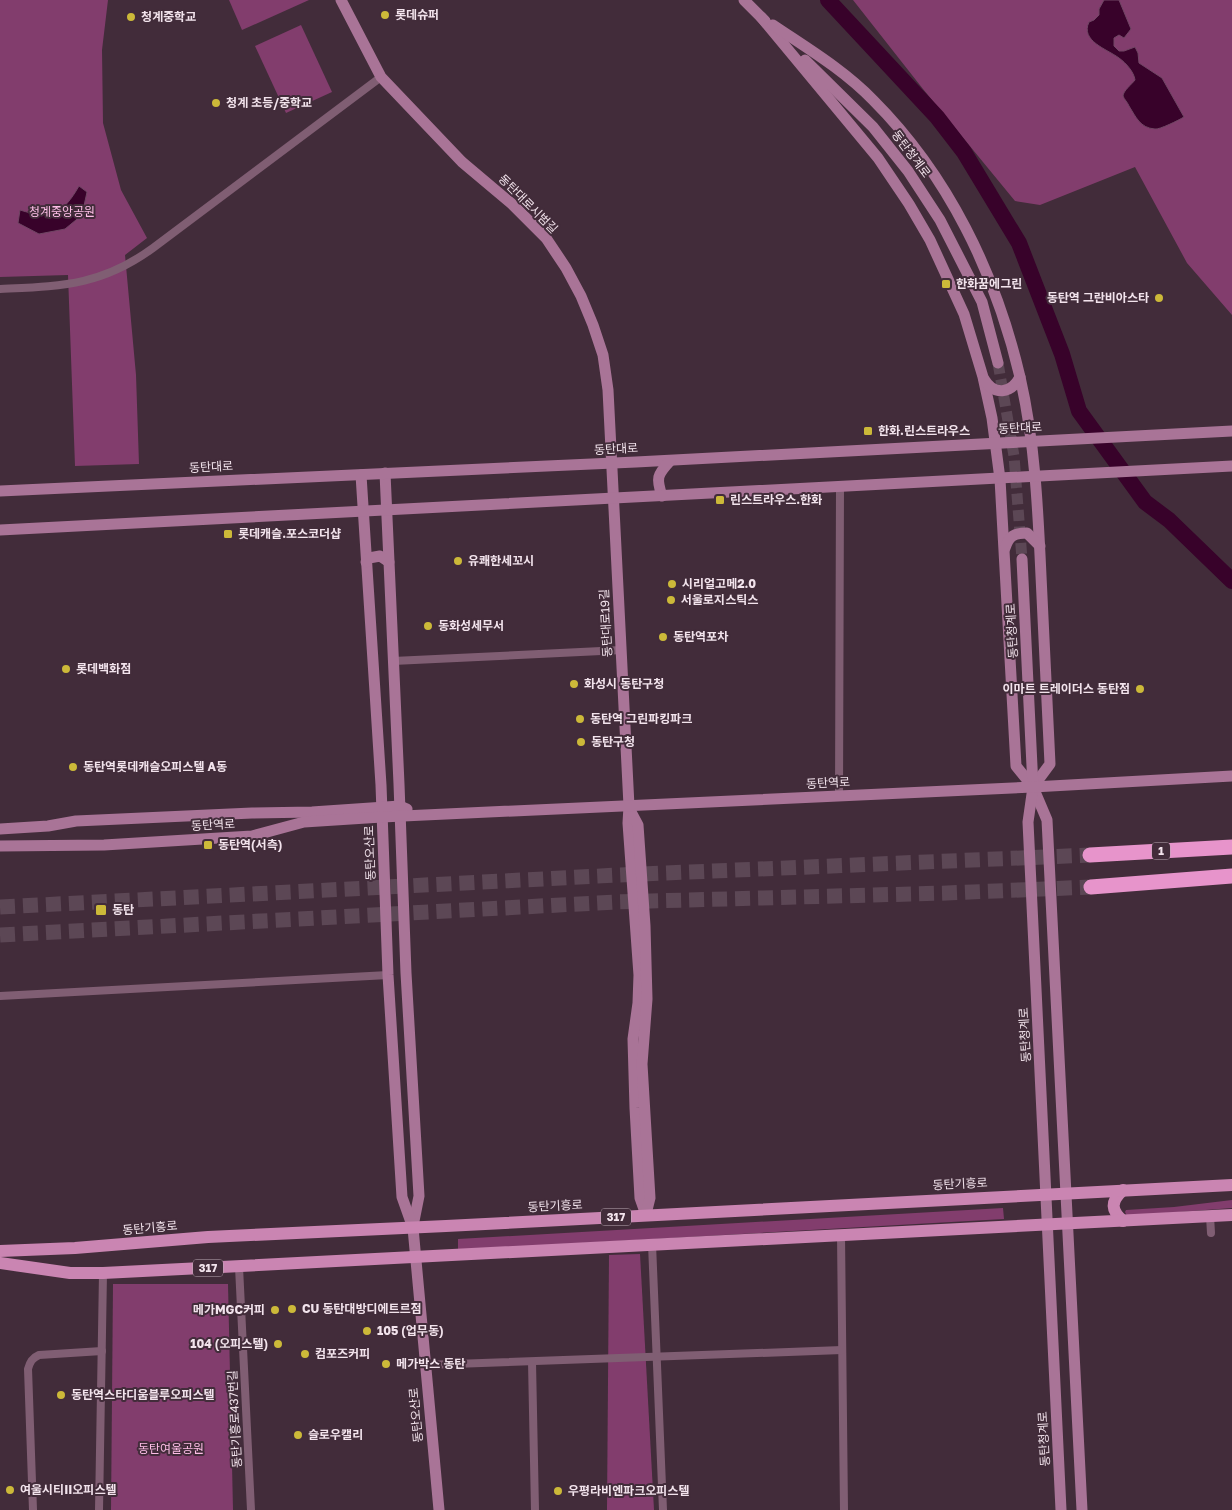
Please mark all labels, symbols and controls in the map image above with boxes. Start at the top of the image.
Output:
place label: 롯데슈퍼 [395,7,439,22]
place label: 청계중학교 [141,9,196,24]
marker: 롯데슈퍼 [379,9,391,21]
marker: 청계중학교 [125,11,137,23]
place label: 청계 초등/중학교 [226,95,312,110]
marker: 청계 초등/중학교 [210,97,222,109]
street label: 동탄청계로 [889,127,934,180]
street label: 동탄대로시범길 [496,171,561,236]
park label: 청계중앙공원 [29,204,95,219]
place label: 한화꿈에그린 [956,276,1022,291]
marker: 한화꿈에그린 [940,278,952,290]
place label: 동탄역 그란비아스타 [1047,290,1149,305]
marker: 동탄역 그란비아스타 [1153,292,1165,304]
street label: 동탄대로 [998,419,1042,436]
place label: 한화.린스트라우스 [878,423,970,438]
marker: 한화.린스트라우스 [862,425,874,437]
street label: 동탄대로 [594,440,638,457]
street label: 동탄대로 [189,458,233,475]
place label: 린스트라우스.한화 [730,492,822,507]
marker: 린스트라우스.한화 [714,494,726,506]
place label: 롯데캐슬.포스코더샵 [238,526,341,541]
marker: 롯데캐슬.포스코더샵 [222,528,234,540]
place label: 유쾌한세꼬시 [468,553,534,568]
marker: 유쾌한세꼬시 [452,555,464,567]
place label: 시리얼고메2.0 [682,576,756,591]
marker: 시리얼고메2.0 [666,578,678,590]
street label: 동탄대로19길 [596,589,615,658]
place label: 서울로지스틱스 [681,592,758,607]
marker: 서울로지스틱스 [665,594,677,606]
street label: 동탄청계로 [1003,603,1020,659]
place label: 동화성세무서 [438,618,504,633]
marker: 동화성세무서 [422,620,434,632]
place label: 동탄역포차 [673,629,728,644]
marker: 동탄역포차 [657,631,669,643]
place label: 롯데백화점 [76,661,131,676]
marker: 롯데백화점 [60,663,72,675]
place label: 화성시 동탄구청 [584,676,664,691]
marker: 화성시 동탄구청 [568,678,580,690]
place label: 이마트 트레이더스 동탄점 [1003,681,1130,696]
marker: 이마트 트레이더스 동탄점 [1134,683,1146,695]
place label: 동탄역 그린파킹파크 [590,711,692,726]
marker: 동탄역 그린파킹파크 [574,713,586,725]
place label: 동탄구청 [591,734,635,749]
marker: 동탄구청 [575,736,587,748]
place label: 동탄역롯데캐슬오피스텔 A동 [83,759,227,774]
marker: 동탄역롯데캐슬오피스텔 A동 [67,761,79,773]
street label: 동탄역로 [806,774,850,791]
street label: 동탄역로 [191,816,235,833]
street label: 동탄오산로 [361,825,378,881]
place label: 동탄역(서측) [218,837,282,852]
marker: 동탄역(서측) [202,839,214,851]
road number: 1 [1152,842,1170,859]
place label: 동탄 [112,902,134,917]
marker: 동탄 [94,903,108,917]
street label: 동탄청계로 [1016,1007,1033,1063]
street label: 동탄기흥로 [932,1175,988,1192]
street label: 동탄기흥로 [527,1197,583,1214]
road number: 317 [601,1208,631,1226]
street label: 동탄기흥로 [122,1218,178,1237]
road number: 317 [193,1260,223,1276]
place label: CU 동탄대방디에트르점 [302,1301,422,1316]
place label: 메가MGC커피 [193,1302,265,1317]
marker: CU 동탄대방디에트르점 [286,1303,298,1315]
marker: 메가MGC커피 [269,1304,281,1316]
place label: 105 (업무동) [377,1323,444,1338]
marker: 105 (업무동) [361,1325,373,1337]
place label: 104 (오피스텔) [190,1336,268,1351]
marker: 104 (오피스텔) [272,1338,284,1350]
place label: 컴포즈커피 [315,1346,370,1361]
marker: 컴포즈커피 [299,1348,311,1360]
place label: 메가박스 동탄 [396,1356,465,1371]
marker: 메가박스 동탄 [380,1358,392,1370]
street label: 동탄기흥로437번길 [224,1370,245,1468]
place label: 동탄역스타디움블루오피스텔 [71,1387,215,1402]
street label: 동탄오산로 [406,1387,425,1443]
marker: 동탄역스타디움블루오피스텔 [55,1389,67,1401]
street label: 동탄청계로 [1035,1411,1052,1467]
place label: 슬로우캘리 [308,1427,363,1442]
marker: 슬로우캘리 [292,1429,304,1441]
park label: 동탄여울공원 [138,1441,204,1456]
place label: 여울시티II오피스텔 [20,1482,116,1497]
place label: 우평라비엔파크오피스텔 [568,1483,689,1498]
marker: 여울시티II오피스텔 [4,1484,16,1496]
marker: 우평라비엔파크오피스텔 [552,1485,564,1497]

